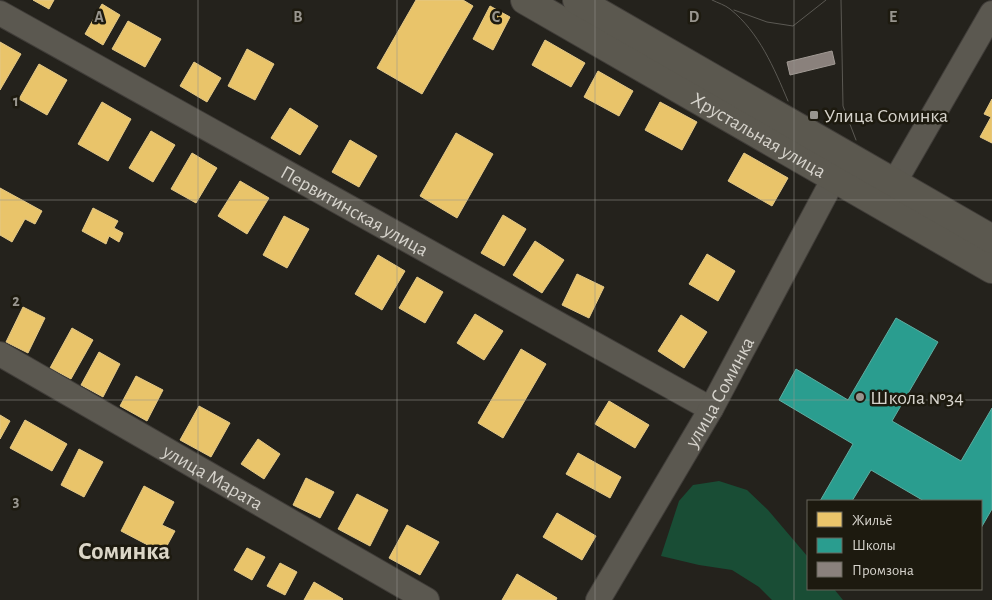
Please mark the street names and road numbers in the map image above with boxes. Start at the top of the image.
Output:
street label: Хрустальная улица [688,89,829,182]
street label: Первитинская улица [277,162,431,260]
street label: улица Соминка [681,334,758,452]
street label: улица Марата [158,441,266,514]

